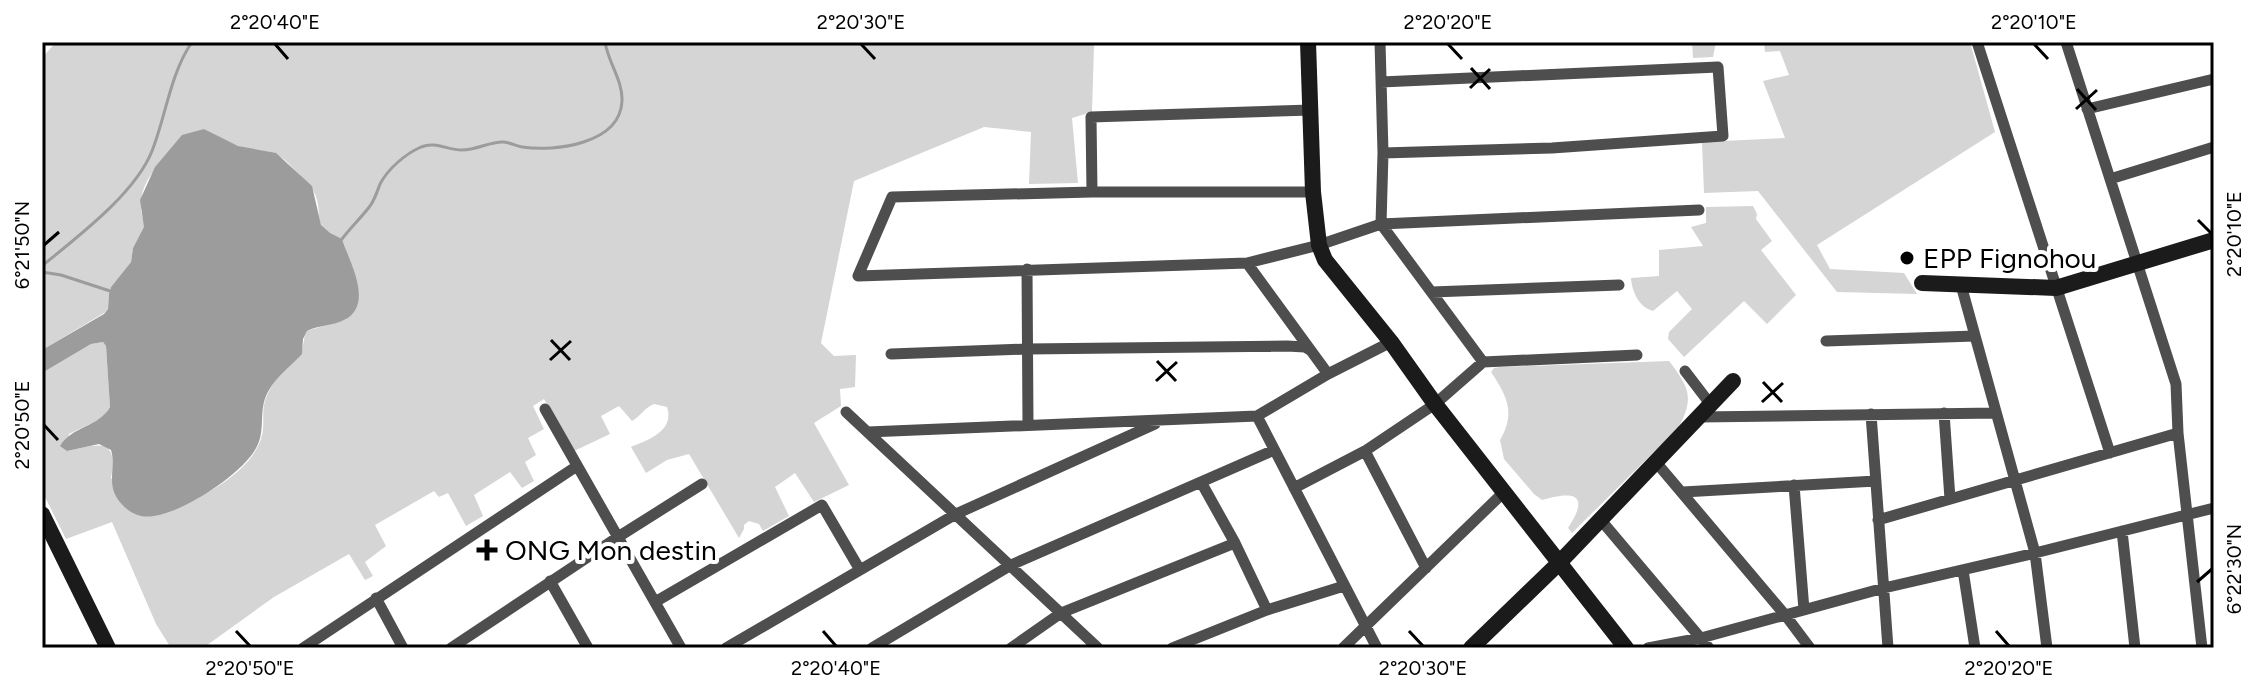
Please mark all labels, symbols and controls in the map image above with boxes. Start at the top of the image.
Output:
text: 2°20'40"E [230,10,320,34]
text: 2°20'30"E [817,10,905,34]
text: 2°20'20"E [1404,10,1492,34]
text: 2°20'10"E [1991,10,2077,34]
text: 2°20'10"E [2222,191,2246,277]
text: 6°21'50"N [10,201,34,289]
place label: EPP Fignohou [1923,241,2096,275]
marker: EPP Fignohou [1898,249,1916,267]
text: 2°20'50"E [10,380,34,470]
text: 6°22'30"N [2222,524,2246,614]
place label: ONG Mon destin [505,533,717,567]
marker: ONG Mon destin [476,539,498,561]
text: 2°20'50"E [205,656,295,680]
text: 2°20'40"E [791,656,881,680]
text: 2°20'30"E [1379,656,1467,680]
text: 2°20'20"E [1965,656,2053,680]

